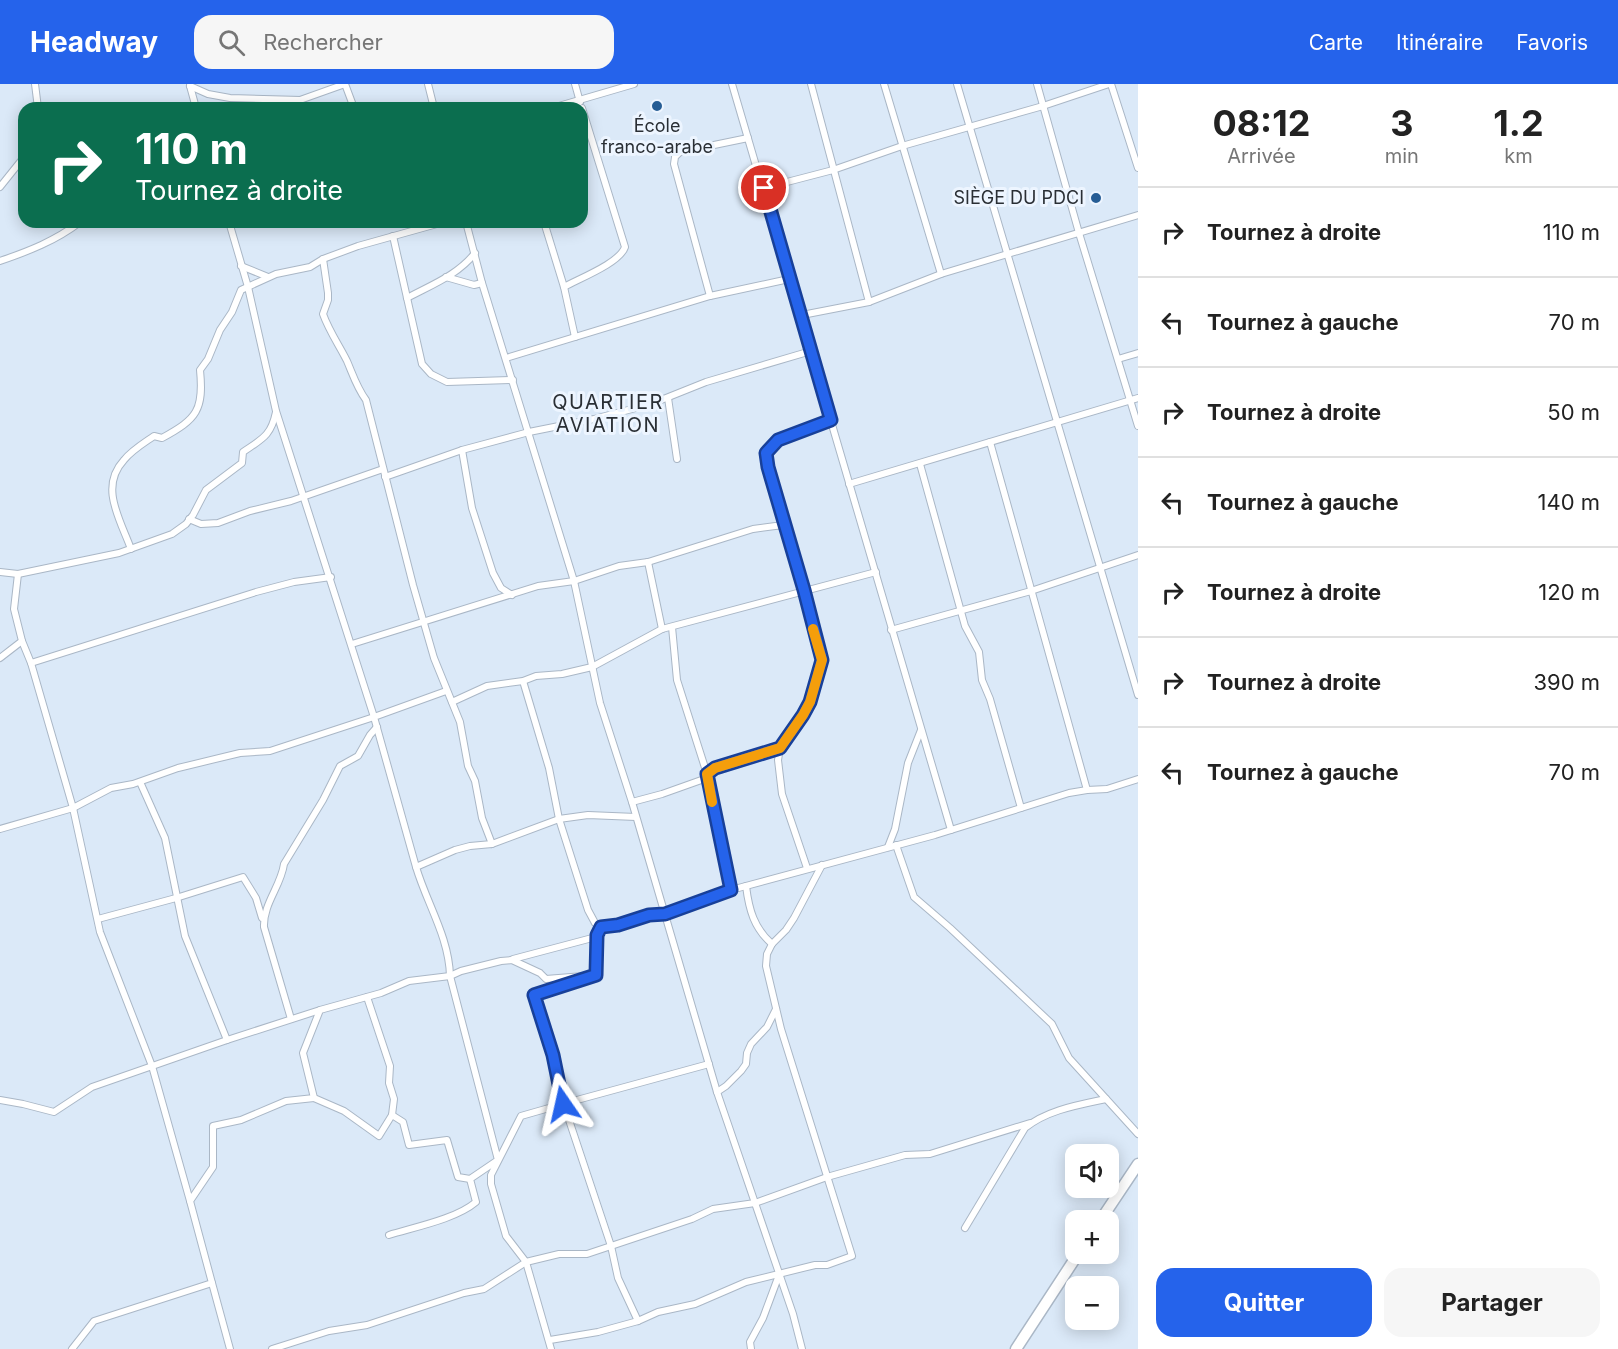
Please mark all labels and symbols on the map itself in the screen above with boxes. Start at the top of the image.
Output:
marker: École franco-arabe [650,99,664,113]
place label: École franco-arabe [601,114,713,157]
pin [738,162,789,213]
place label: SIÈGE DU PDCI [954,186,1084,208]
marker: SIÈGE DU PDCI [1089,191,1103,205]
district label: QUARTIER AVIATION [552,390,664,437]
position arrow [531,1072,595,1136]

